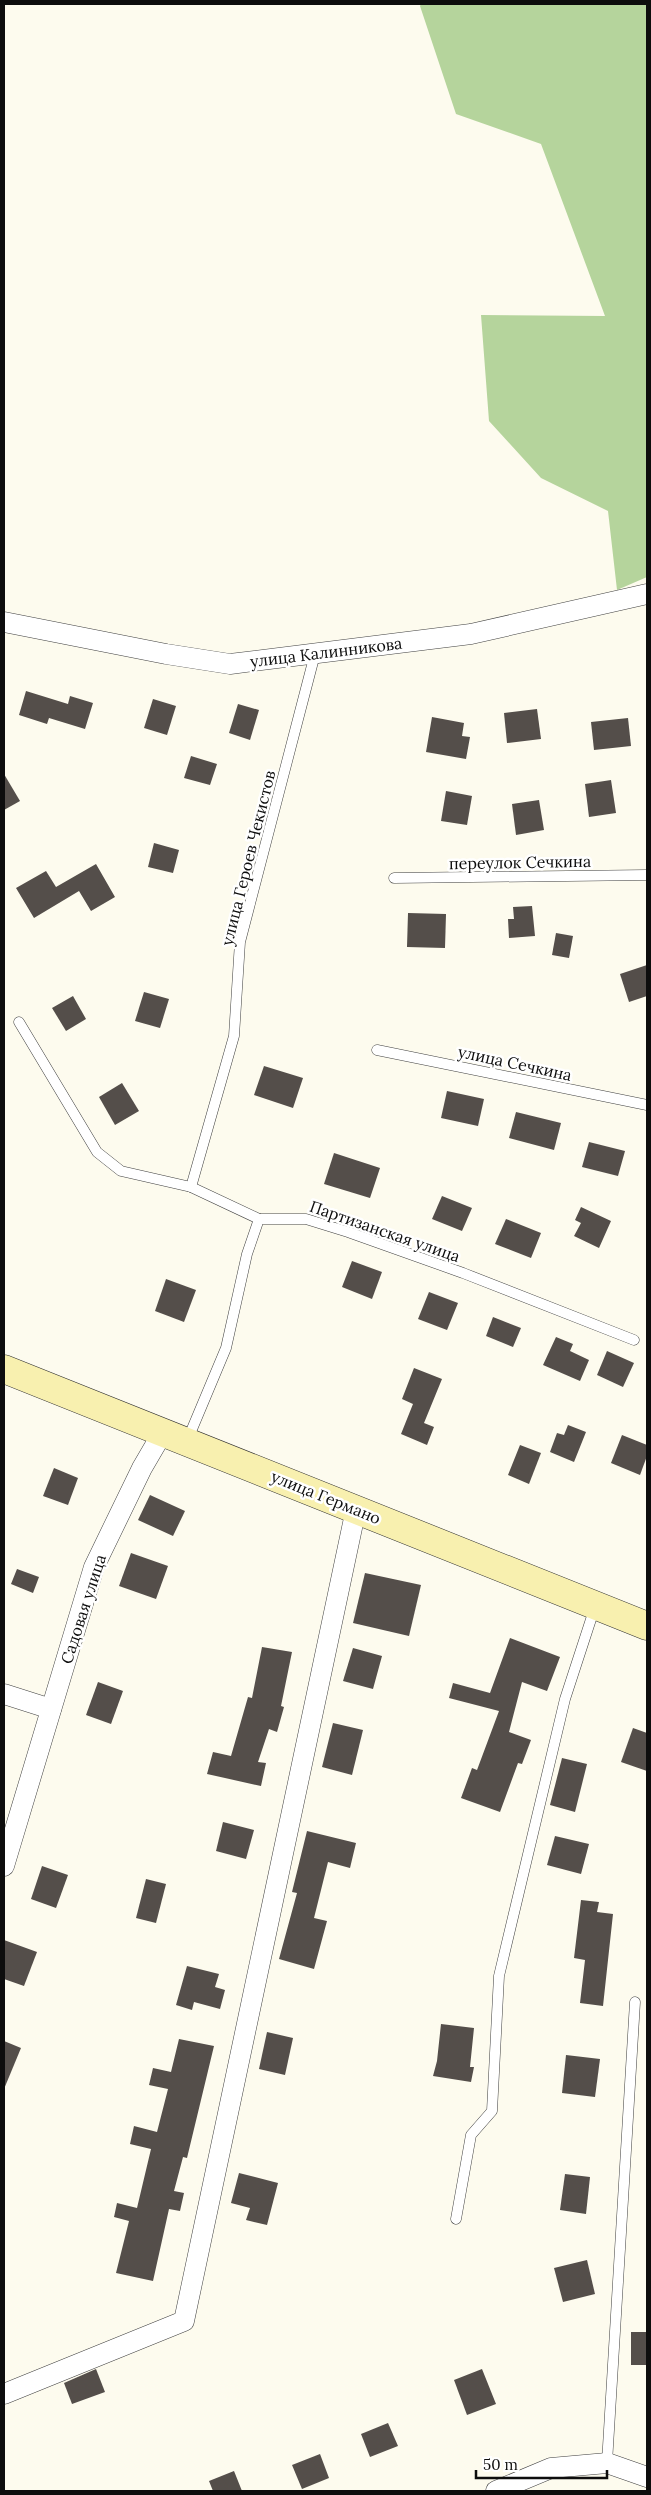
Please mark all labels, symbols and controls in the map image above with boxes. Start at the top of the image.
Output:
street label: улица Калинникова [249,633,403,671]
street label: улица Героев Чекистов [217,768,279,948]
street label: переулок Сечкина [449,851,591,873]
street label: улица Сечкина [456,1041,574,1085]
street label: Партизанская улица [307,1196,463,1266]
street label: улица Германо [268,1466,384,1528]
street label: Садовая улица [56,1552,110,1666]
scale bar [476,2448,607,2480]
text: 50 m [483,2455,518,2474]

